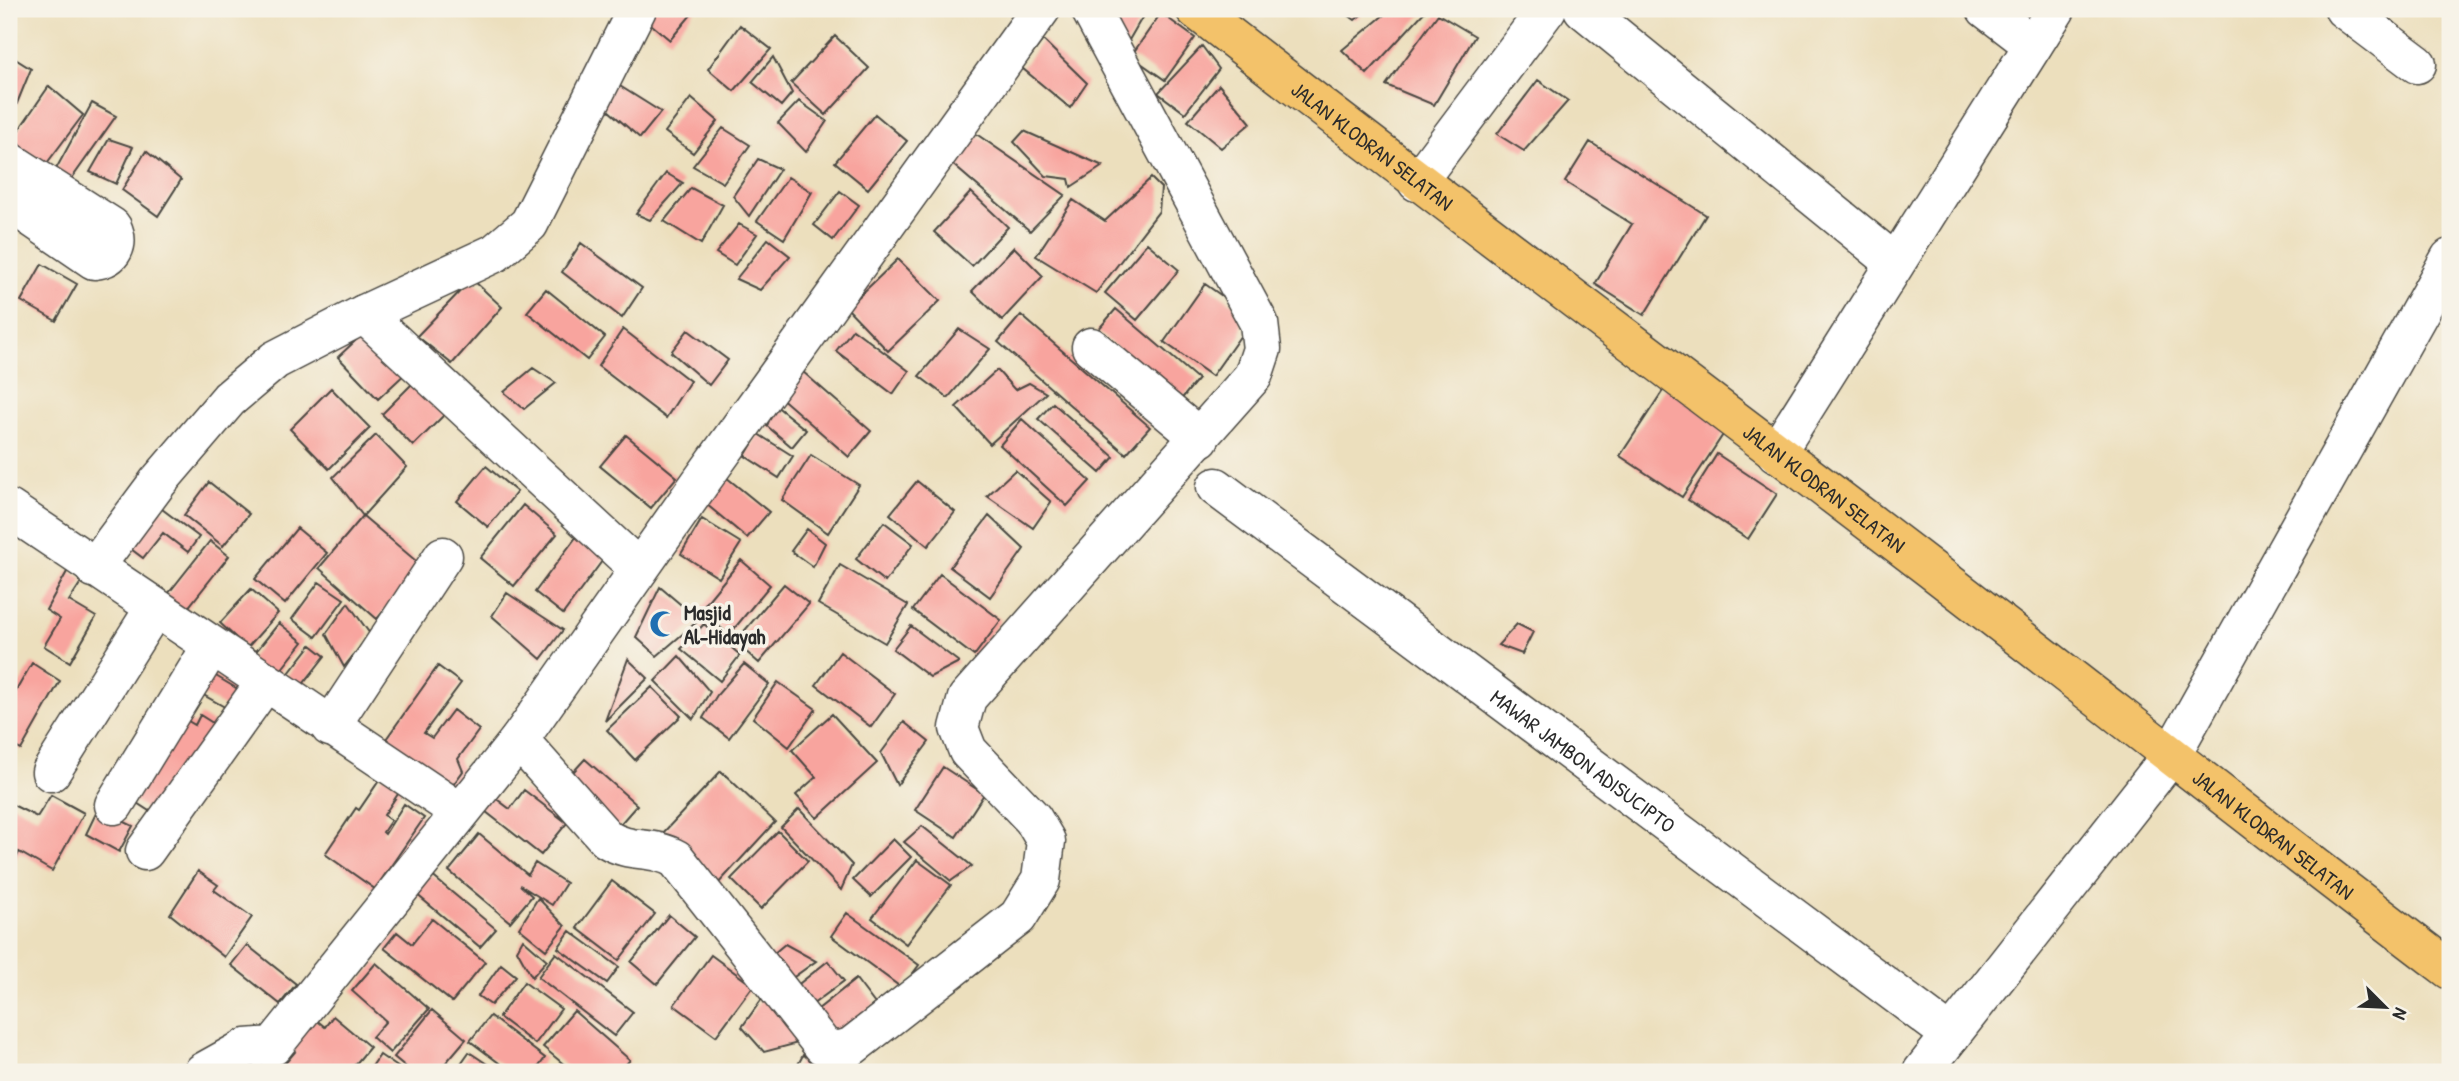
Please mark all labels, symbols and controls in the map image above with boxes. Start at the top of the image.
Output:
street label: JALAN KLODRAN SELATAN [1285,75,1459,217]
street label: JALAN KLODRAN SELATAN [1737,417,1911,559]
place label: Masjid Al-Hidayah [684,598,765,652]
mosque icon: Masjid Al-Hidayah [648,609,678,639]
street label: MAWAR JAMBON ADISUCIPTO [1485,682,1682,839]
street label: JALAN KLODRAN SELATAN [2187,763,2360,906]
north arrow [2350,972,2420,1042]
text: N [2387,1004,2414,1024]

